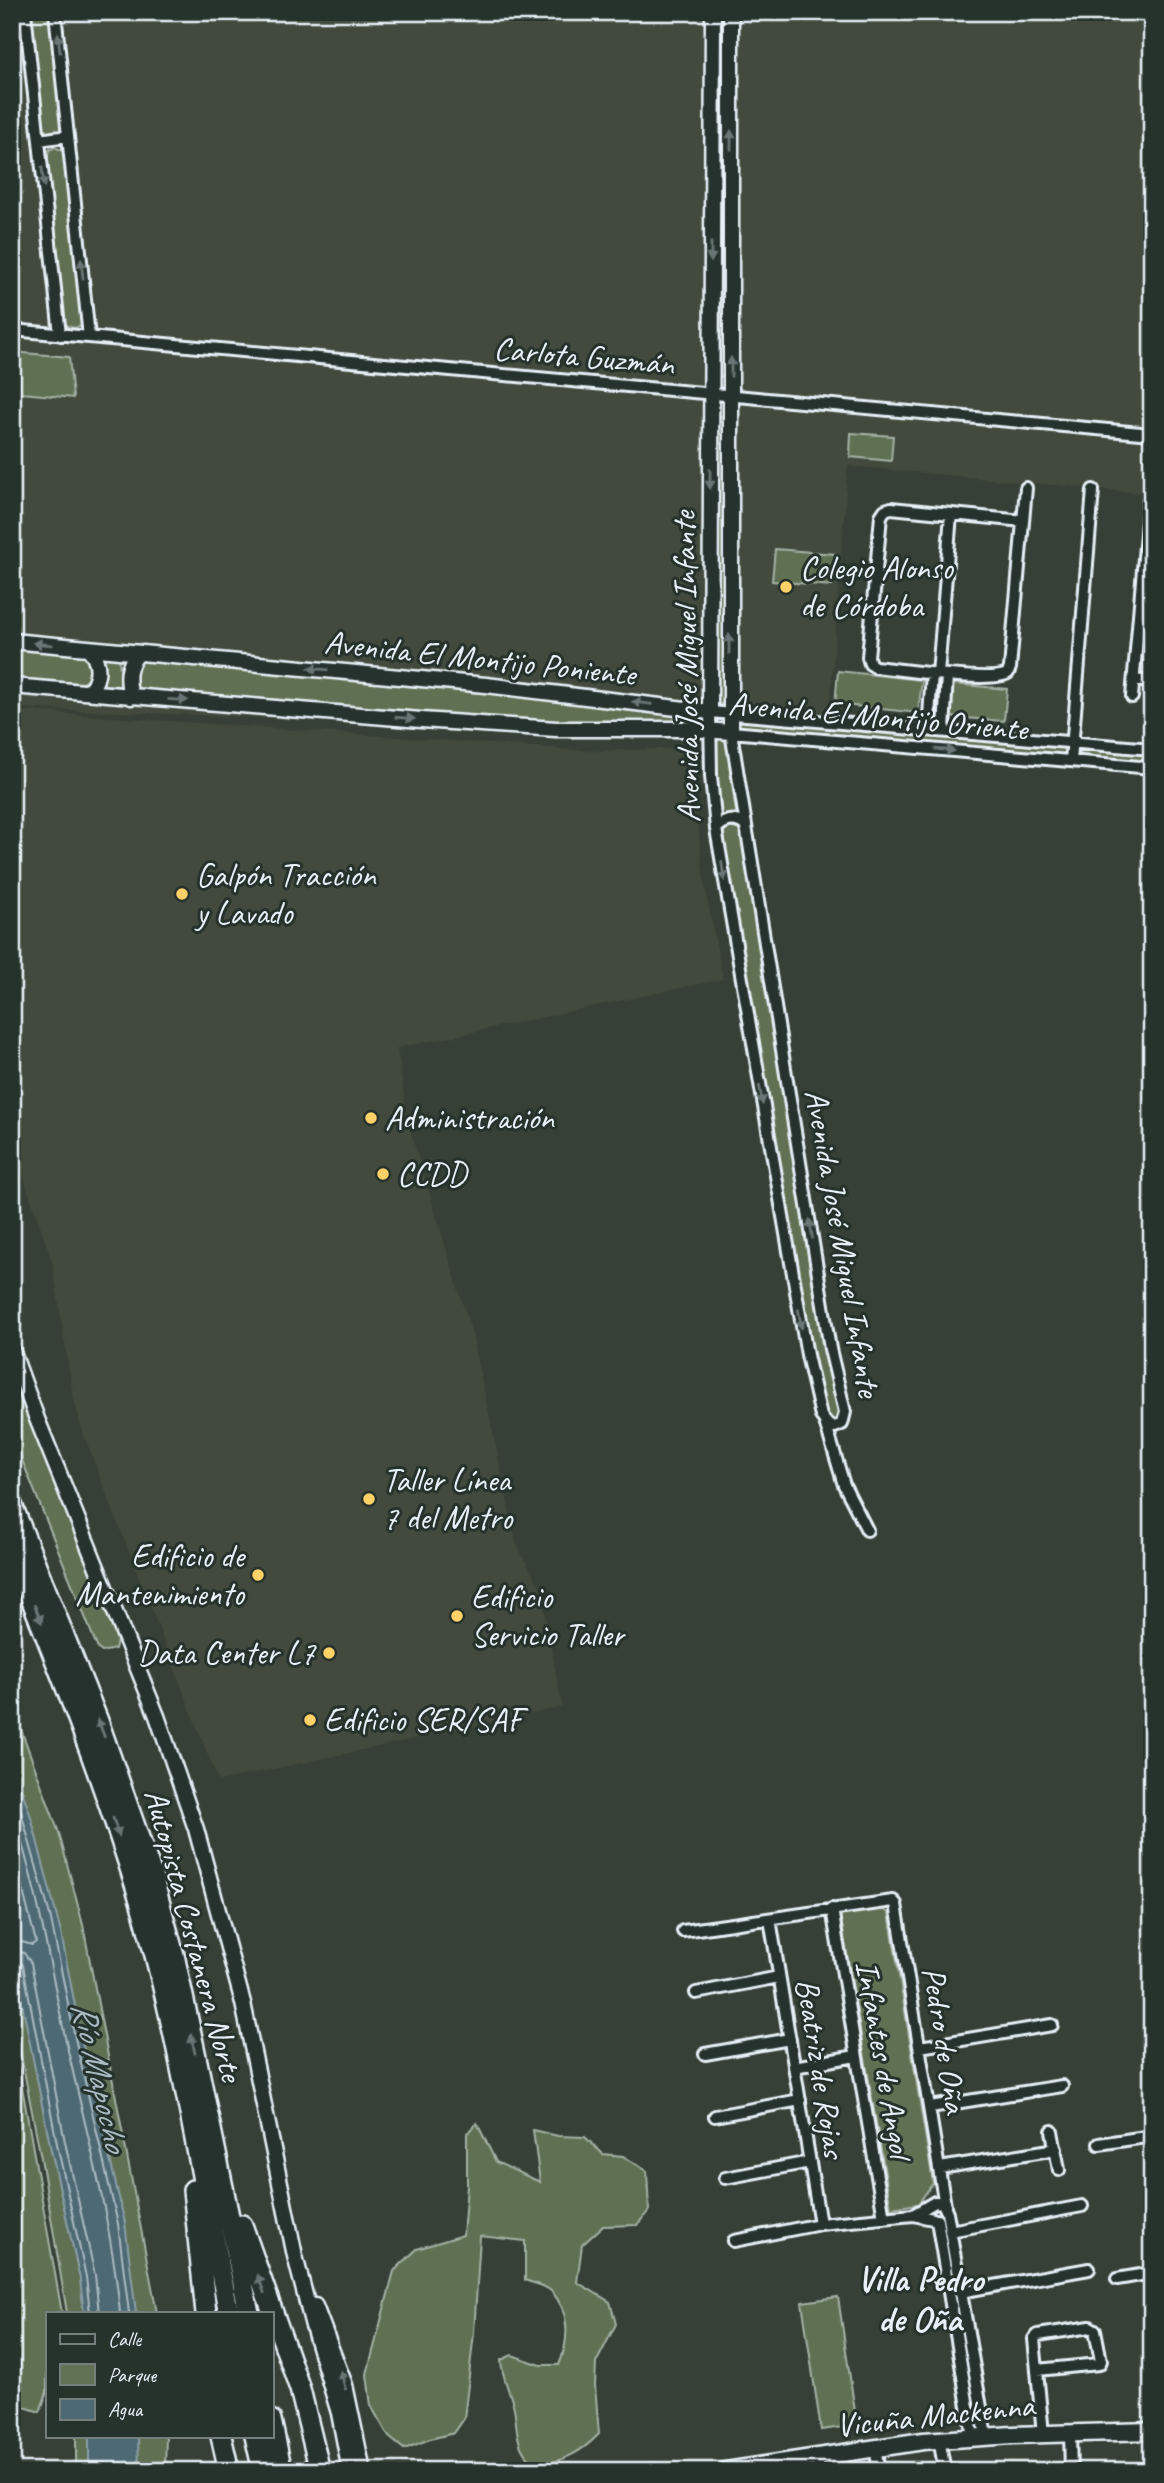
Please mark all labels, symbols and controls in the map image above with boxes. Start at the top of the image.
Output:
one-way arrow [53,32,64,54]
one-way arrow [725,128,737,150]
one-way arrow [38,167,49,189]
one-way arrow [705,241,717,263]
one-way arrow [76,258,87,280]
street label: Carlota Guzmán [492,327,677,385]
one-way arrow [725,356,737,378]
one-way arrow [704,469,716,491]
street label: Avenida José Miguel Infante [662,509,710,823]
place label: Colegio Alonso de Córdoba [800,547,954,627]
marker: Colegio Alonso de Córdoba [778,579,794,595]
street label: Avenida El Montijo Poniente [322,621,640,695]
one-way arrow [723,632,735,654]
one-way arrow [32,638,54,649]
one-way arrow [307,663,329,674]
street label: Avenida El Montijo Oriente [727,682,1031,750]
one-way arrow [167,694,189,705]
one-way arrow [631,698,653,709]
one-way arrow [394,713,416,724]
one-way arrow [934,744,956,755]
place label: Galpón Tracción y Lavado [194,854,377,934]
one-way arrow [718,860,729,882]
marker: Galpón Tracción y Lavado [174,886,190,902]
one-way arrow [756,1084,767,1106]
street label: Avenida José Miguel Infante [795,1086,891,1402]
place label: Administración [385,1097,555,1139]
marker: Administración [363,1110,379,1126]
place label: CCDD [397,1153,469,1195]
marker: CCDD [375,1166,391,1182]
one-way arrow [805,1218,816,1240]
one-way arrow [795,1308,806,1330]
place label: Taller Línea 7 del Metro [383,1459,513,1539]
marker: Taller Línea 7 del Metro [361,1491,377,1507]
place label: Edificio de Mantenimiento [76,1535,246,1615]
marker: Edificio de Mantenimiento [250,1567,266,1583]
place label: Edificio Servicio Taller [471,1576,627,1656]
one-way arrow [32,1604,43,1625]
marker: Edificio Servicio Taller [449,1608,465,1624]
place label: Data Center L7 [137,1632,317,1674]
marker: Data Center L7 [321,1645,337,1661]
place label: Edificio SER/SAF [324,1699,529,1741]
marker: Edificio SER/SAF [302,1712,318,1728]
one-way arrow [95,1717,106,1738]
street label: Autopista Costanera Norte [135,1784,254,2088]
one-way arrow [112,1817,122,1838]
street label: Infantes de Angol [846,1957,923,2166]
street label: Pedro de Oña [913,1964,978,2119]
street label: Beatriz de Rojas [786,1975,856,2163]
water label: Río Mapocho [61,1997,140,2159]
one-way arrow [188,2033,199,2055]
district label: Villa Pedro de Oña [857,2257,985,2342]
one-way arrow [255,2273,266,2294]
legend [46,2312,273,2438]
text: Calle [108,2326,142,2352]
text: Parque [108,2362,157,2388]
one-way arrow [337,2369,348,2391]
street label: Vicuña Mackenna [834,2383,1039,2446]
text: Agua [108,2396,144,2422]

